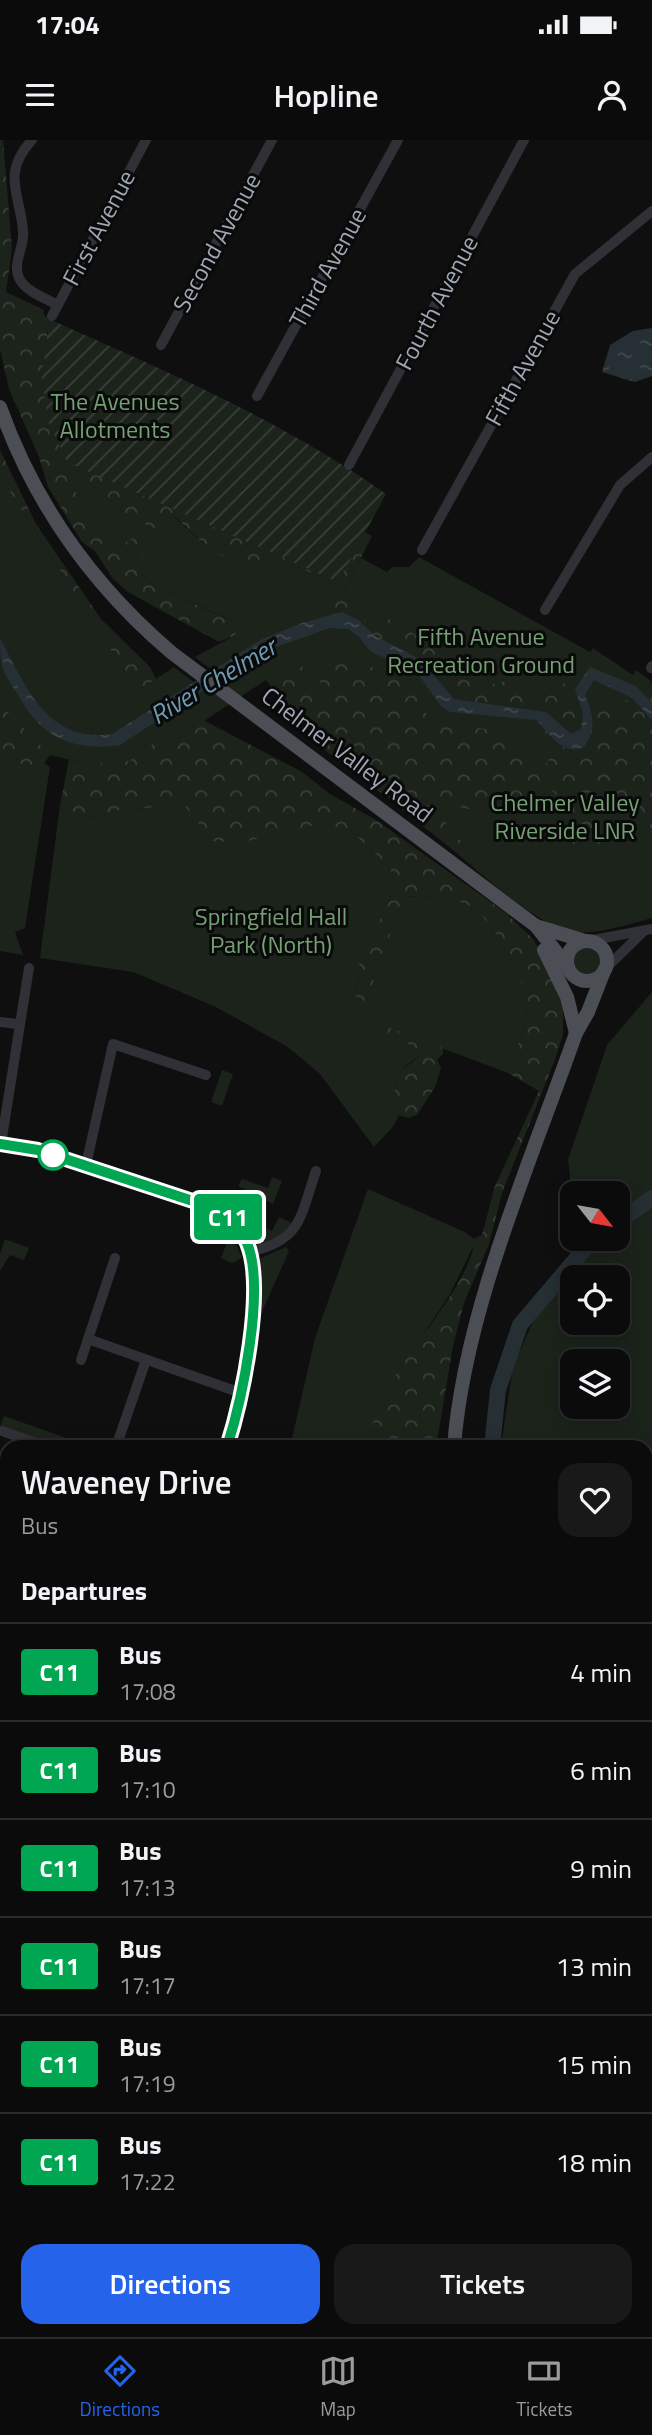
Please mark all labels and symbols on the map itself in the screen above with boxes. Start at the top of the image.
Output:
street label: First Avenue [53,163,144,292]
street label: Second Avenue [163,166,269,319]
street label: Third Avenue [279,201,375,334]
street label: Fourth Avenue [386,229,487,376]
street label: Fifth Avenue [475,303,569,432]
park label: The Avenues Allotments [50,383,180,447]
park label: Fifth Avenue Recreation Ground [387,618,575,682]
water label: River Chelmer [142,626,286,734]
street label: Chelmer Valley Road [254,678,441,831]
park label: Chelmer Valley Riverside LNR [490,784,640,848]
park label: Springfield Hall Park (North) [195,898,347,962]
unlabelled marker [38,1140,68,1170]
north arrow [560,1181,630,1251]
line badge: C11 [188,1194,268,1240]

